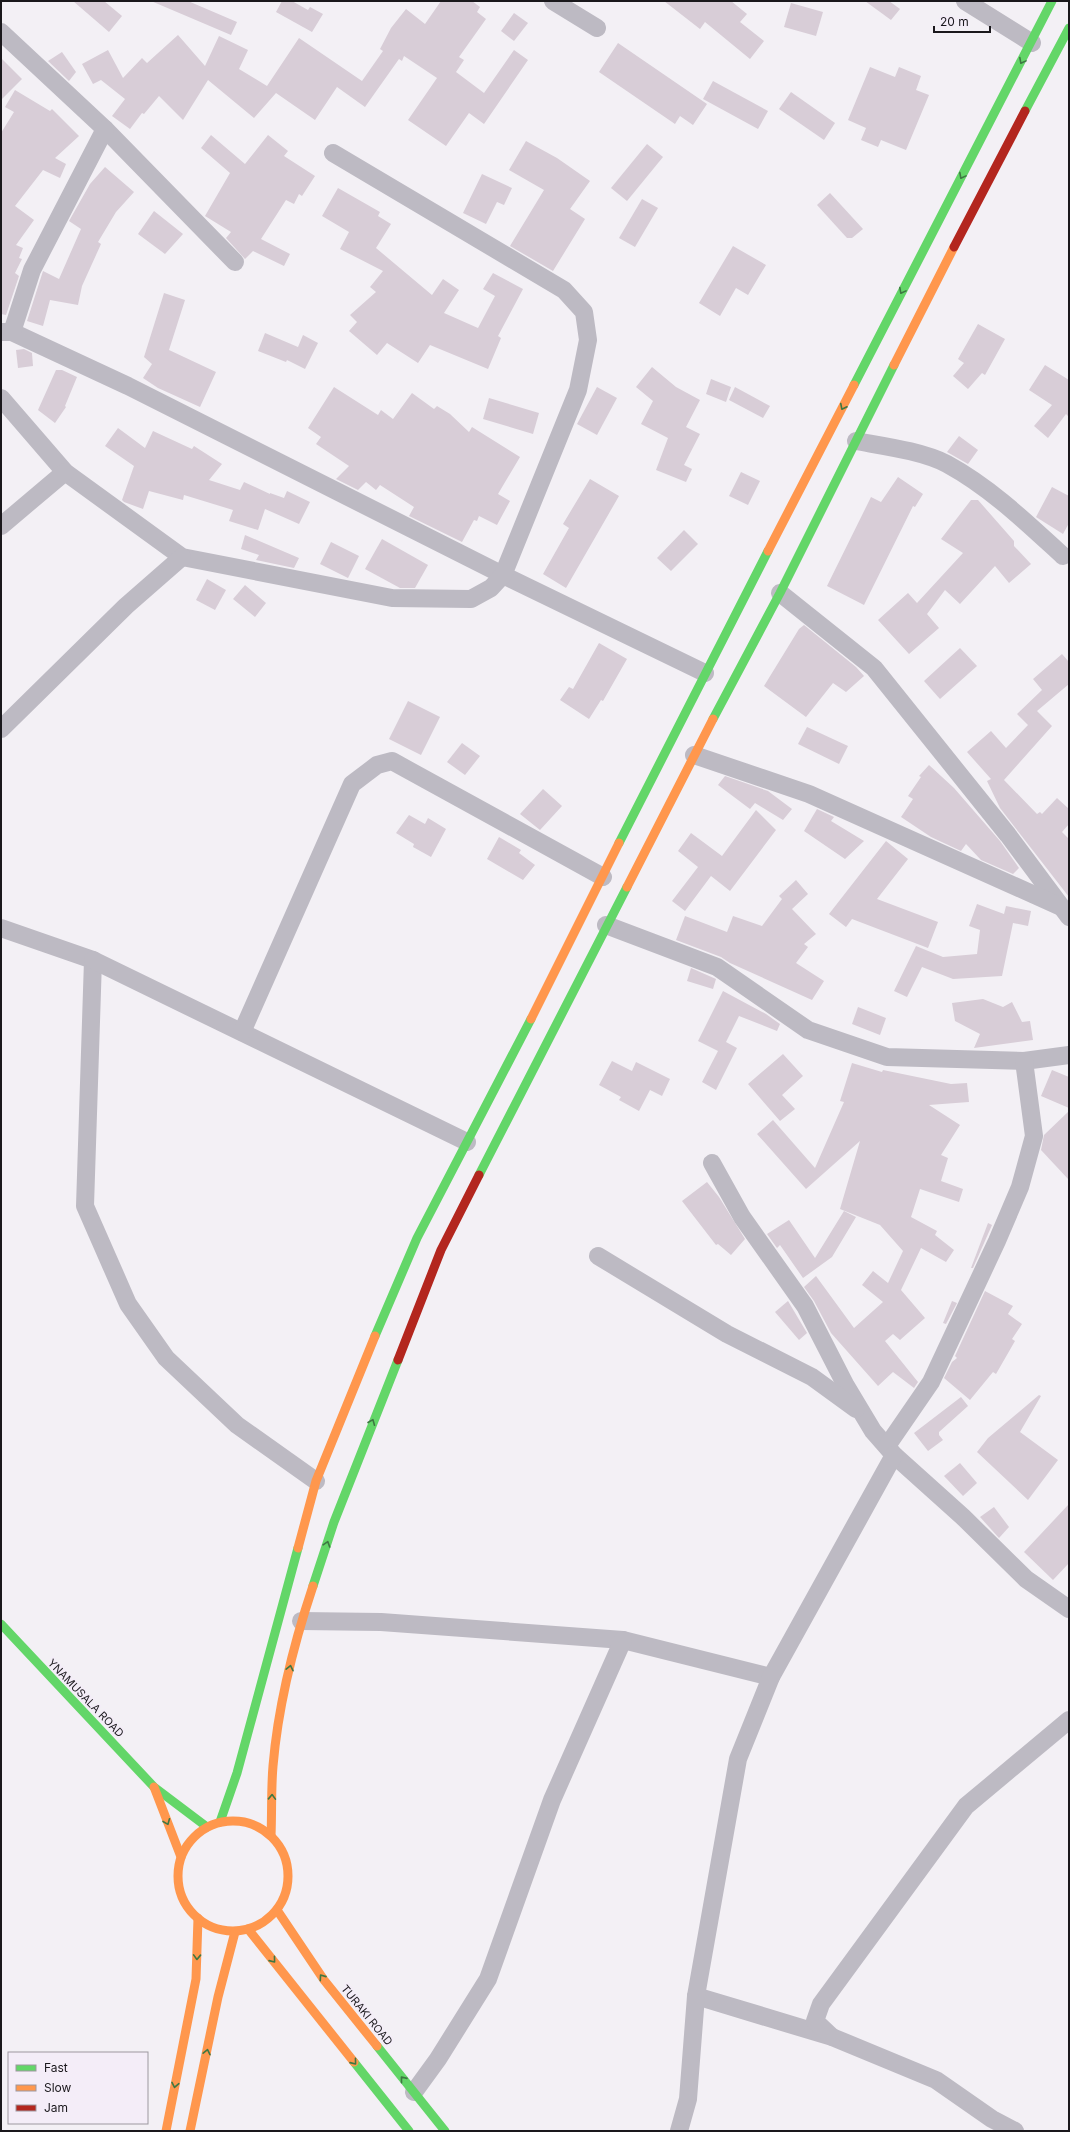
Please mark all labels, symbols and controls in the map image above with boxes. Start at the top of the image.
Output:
scale bar [934,8,990,34]
text: 20 m [940,14,969,29]
one-way arrow [1020,57,1027,64]
one-way arrow [960,172,967,179]
one-way arrow [899,287,907,295]
one-way arrow [840,403,848,410]
one-way arrow [368,1418,376,1425]
one-way arrow [322,1540,331,1547]
street label: YNAMUSALA ROAD [45,1656,127,1740]
one-way arrow [285,1665,293,1671]
one-way arrow [268,1794,276,1800]
one-way arrow [163,1818,171,1825]
one-way arrow [192,1954,201,1960]
one-way arrow [268,1955,275,1962]
one-way arrow [319,1974,327,1981]
street label: TURAKI ROAD [338,1982,396,2048]
one-way arrow [202,2049,210,2055]
legend [8,2052,148,2124]
one-way arrow [349,2057,356,2064]
text: Fast [44,2060,68,2075]
one-way arrow [401,2076,408,2083]
text: Slow [44,2080,72,2095]
one-way arrow [171,2082,180,2088]
text: Jam [44,2100,68,2115]

